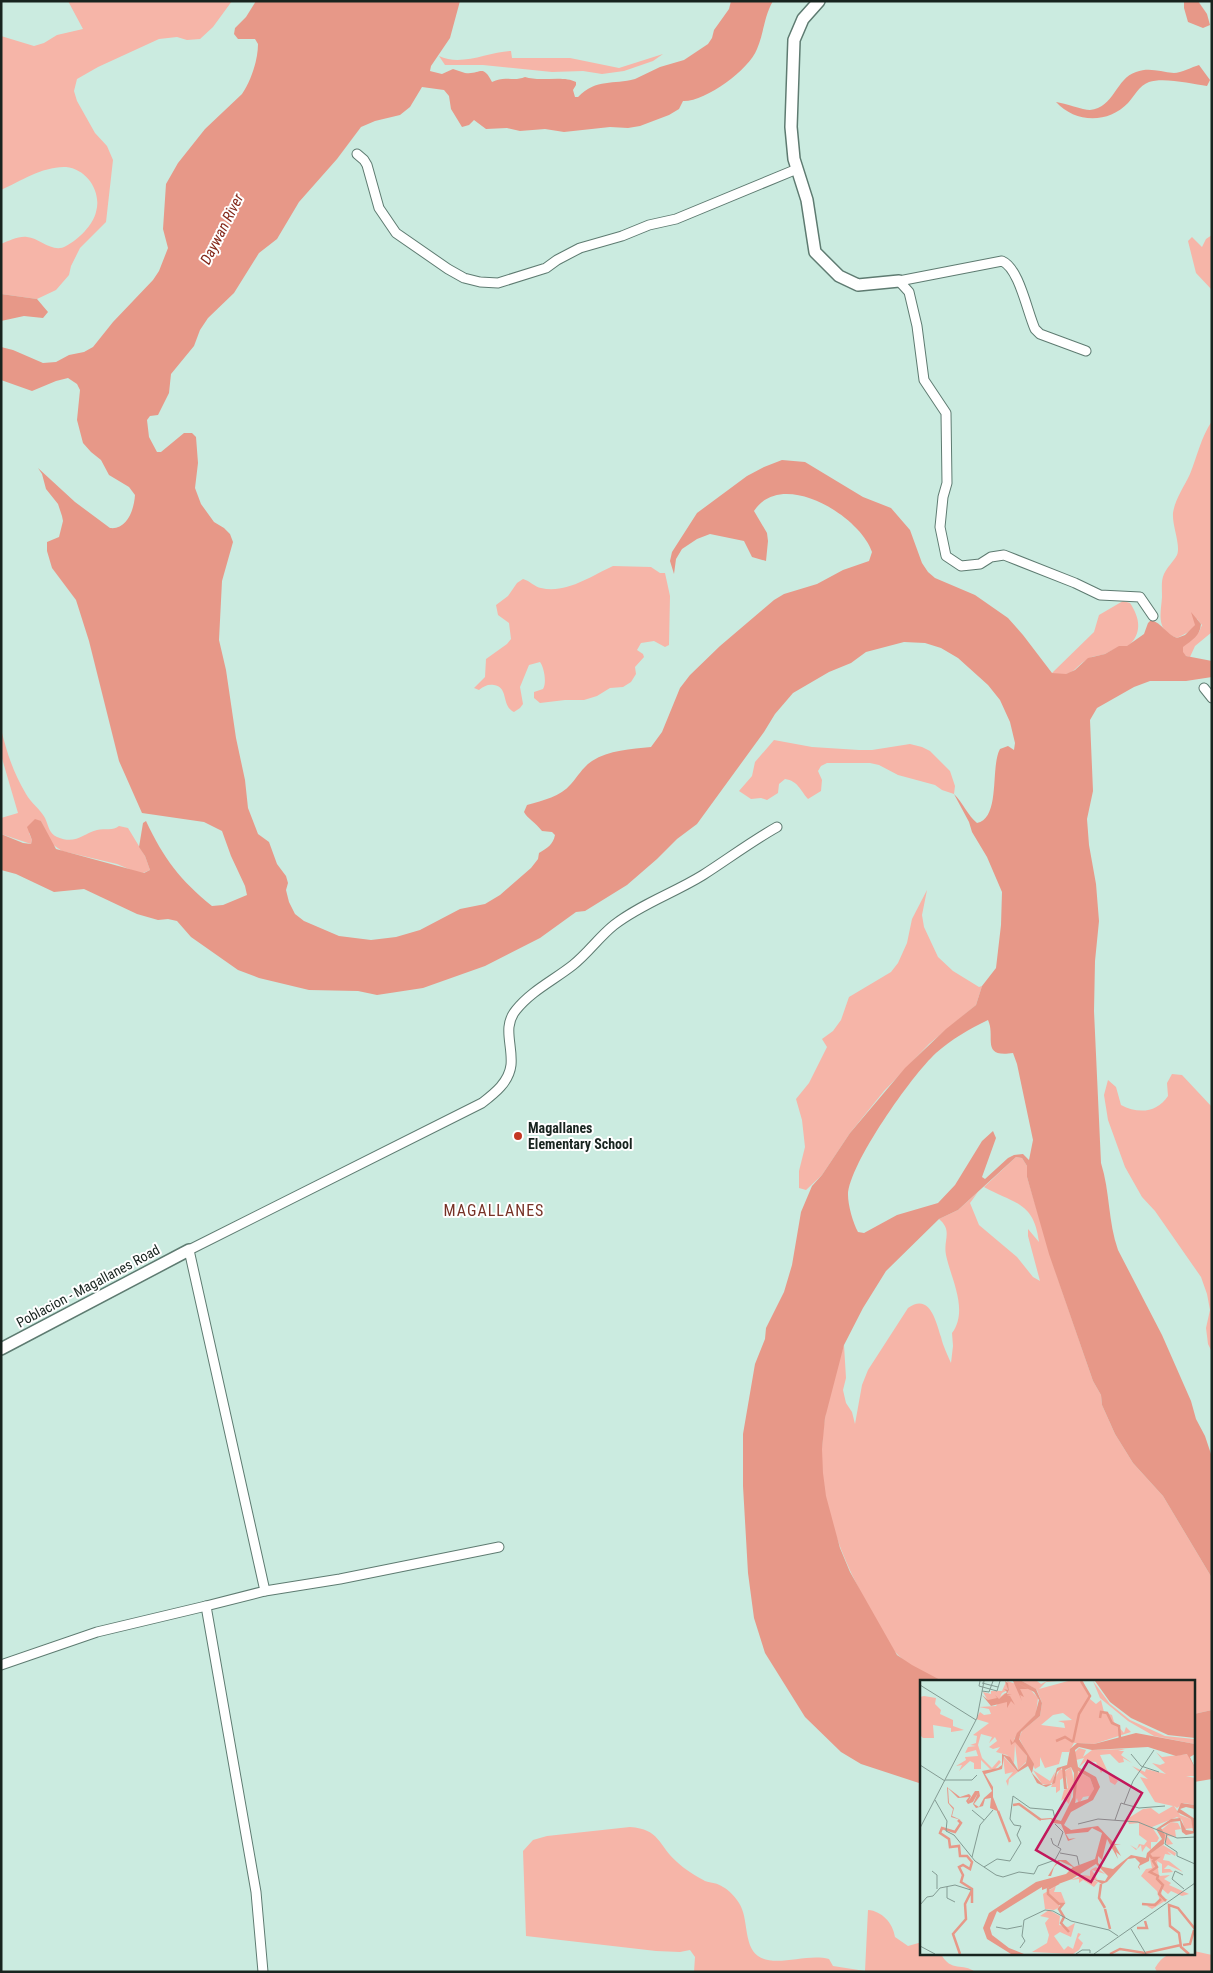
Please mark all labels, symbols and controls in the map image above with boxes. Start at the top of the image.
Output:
water label: Daywan River [197,190,248,267]
place label: Magallanes Elementary School [528,1120,633,1152]
marker: Magallanes Elementary School [512,1130,524,1142]
district label: MAGALLANES [444,1201,544,1220]
street label: Poblacion - Magallanes Road [14,1241,162,1331]
inset map [920,1680,1196,1956]

